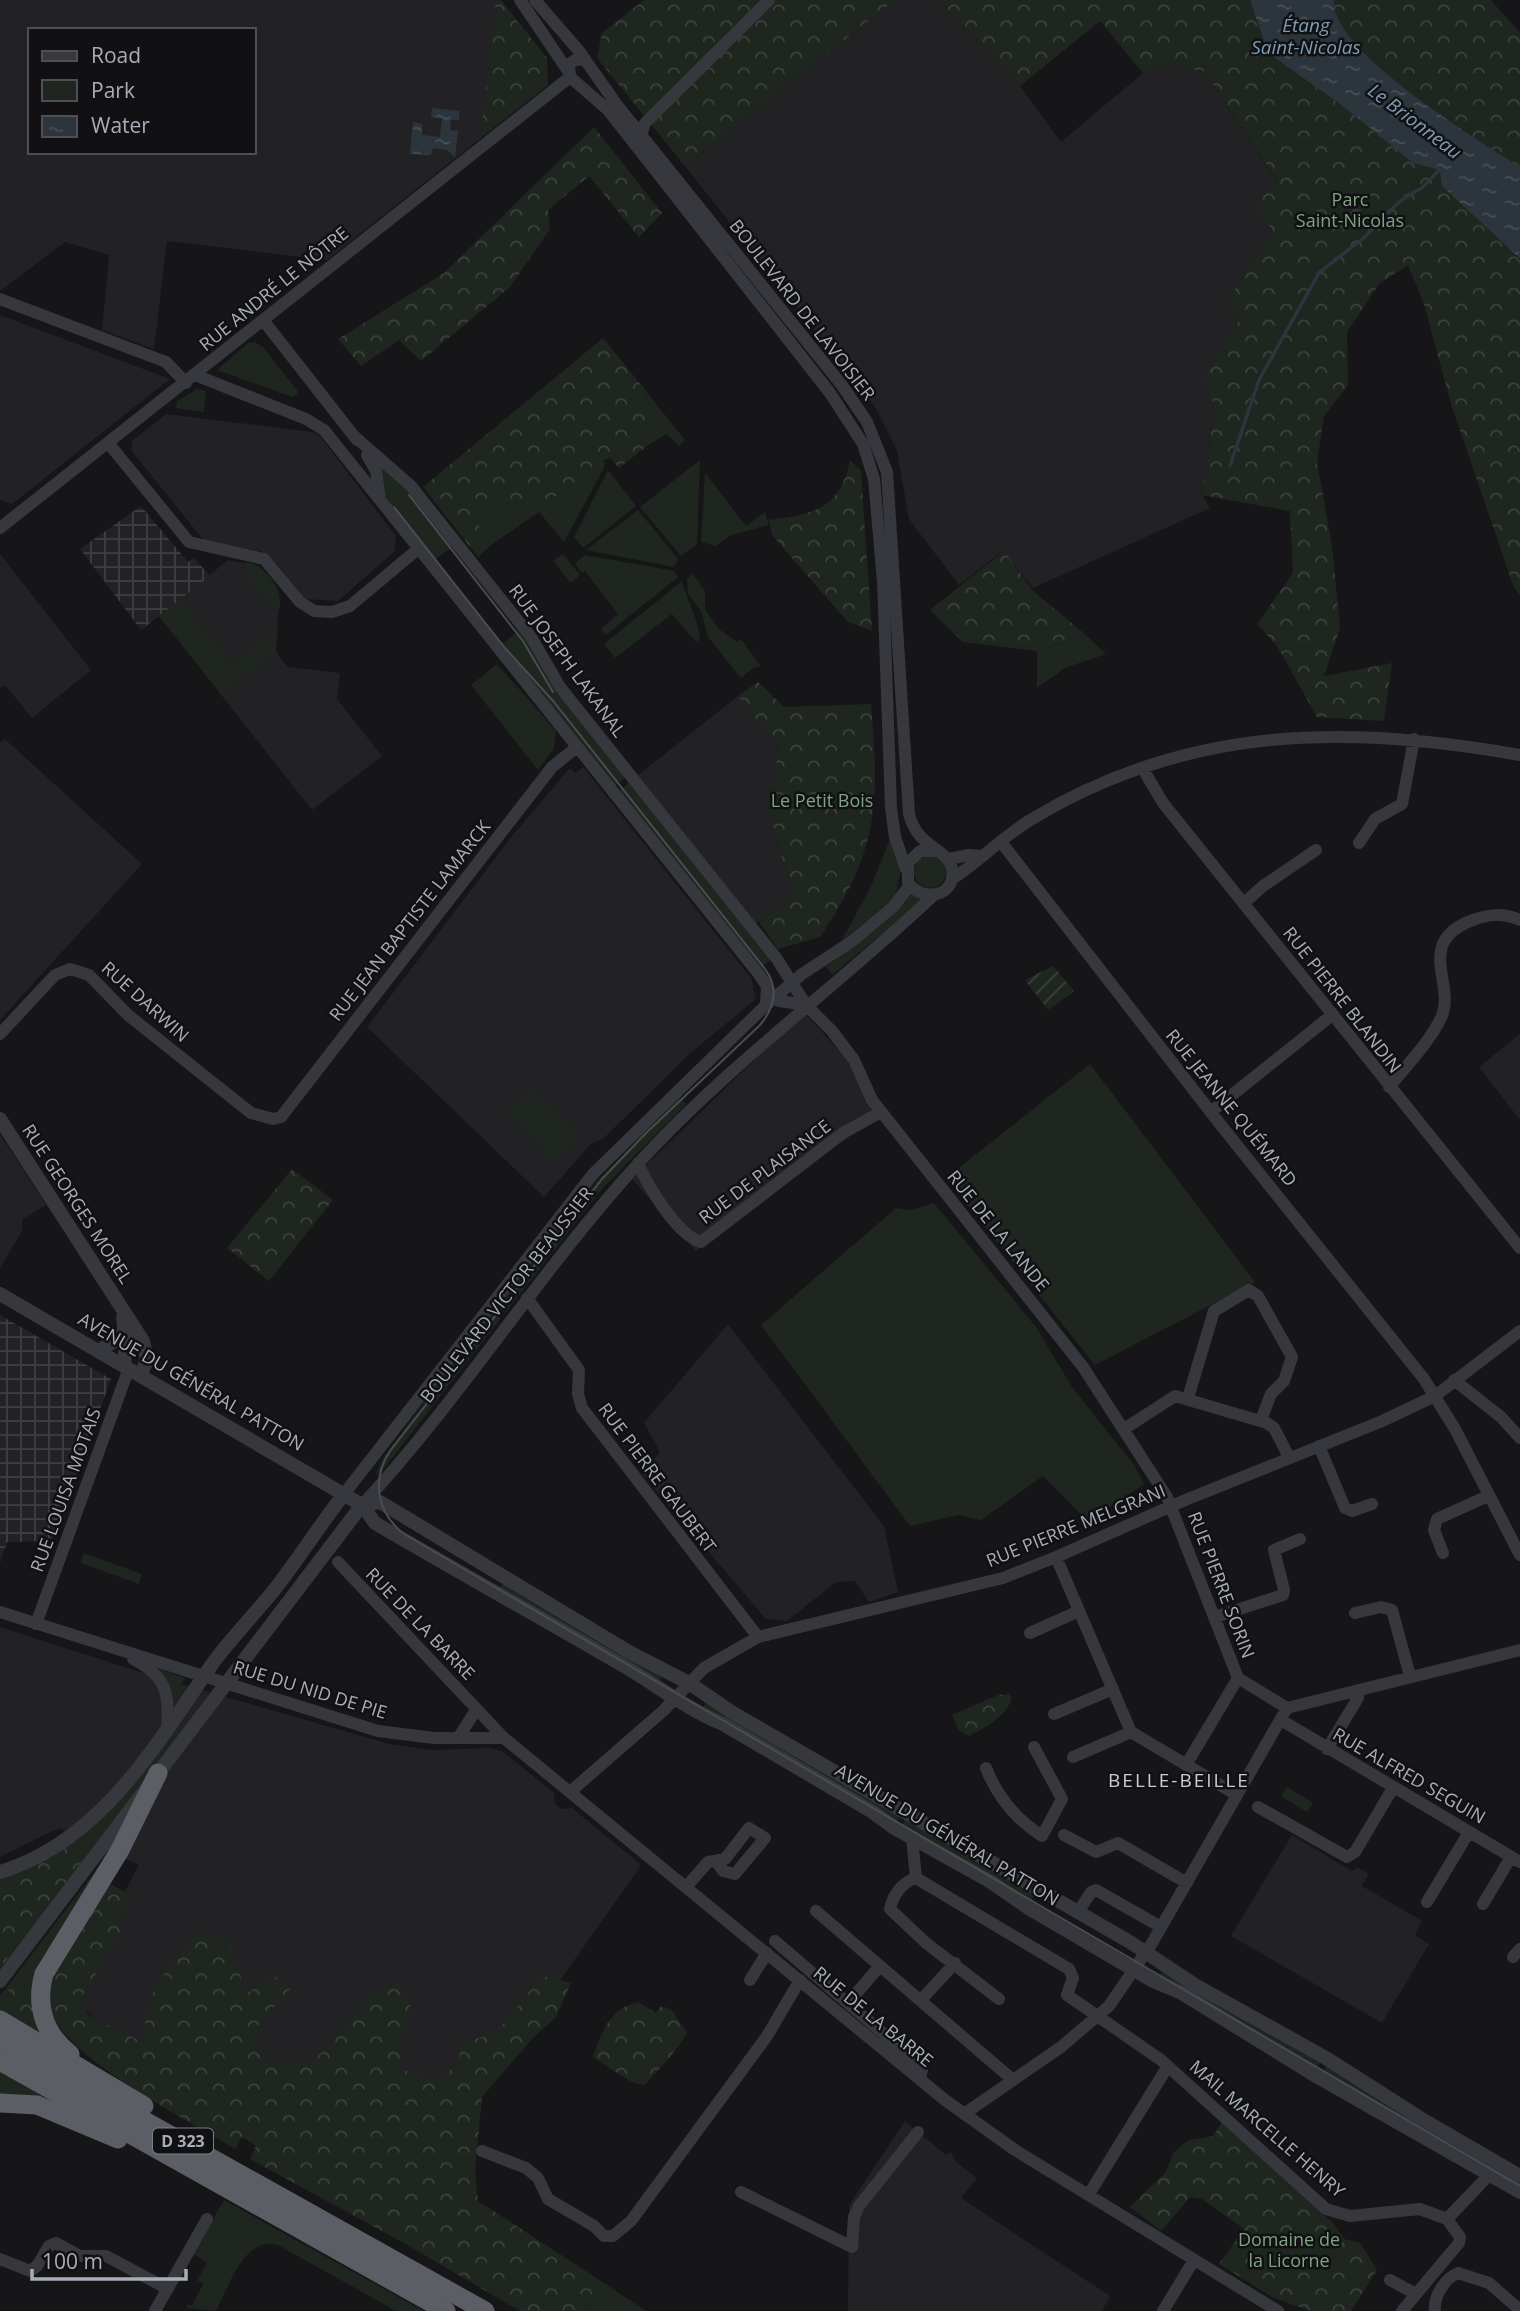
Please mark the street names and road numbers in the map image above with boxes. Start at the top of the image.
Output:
street label: BOULEVARD DE LAVOISIER [725,214,881,405]
street label: RUE ANDRÉ LE NÔTRE [194,221,353,356]
street label: RUE JOSEPH LAKANAL [504,579,632,742]
street label: RUE JEAN BAPTISTE LAMARCK [323,814,496,1026]
street label: RUE PIERRE BLANDIN [1278,921,1407,1077]
street label: RUE DARWIN [97,956,194,1047]
street label: RUE JEANNE QUÉMARD [1161,1024,1303,1191]
street label: RUE DE PLAISANCE [694,1114,835,1229]
street label: RUE GEORGES MOREL [17,1119,138,1288]
street label: RUE DE LA LANDE [942,1165,1055,1296]
street label: BOULEVARD VICTOR BEAUSSIER [414,1181,598,1407]
street label: AVENUE DU GÉNÉRAL PATTON [74,1306,309,1456]
street label: RUE PIERRE GAUBERT [593,1398,722,1557]
street label: RUE LOUISA MOTAIS [24,1404,106,1575]
street label: RUE PIERRE MELGRANI [982,1478,1169,1572]
street label: RUE PIERRE SORIN [1183,1508,1261,1661]
street label: RUE DE LA BARRE [361,1562,481,1685]
street label: RUE DU NID DE PIE [230,1654,390,1724]
street label: RUE ALFRED SEGUIN [1329,1722,1490,1829]
street label: AVENUE DU GÉNÉRAL PATTON [831,1758,1064,1911]
street label: RUE DE LA BARRE [809,1961,938,2072]
street label: MAIL MARCELLE HENRY [1185,2054,1351,2203]
road number: D 323 [153,2128,213,2154]

